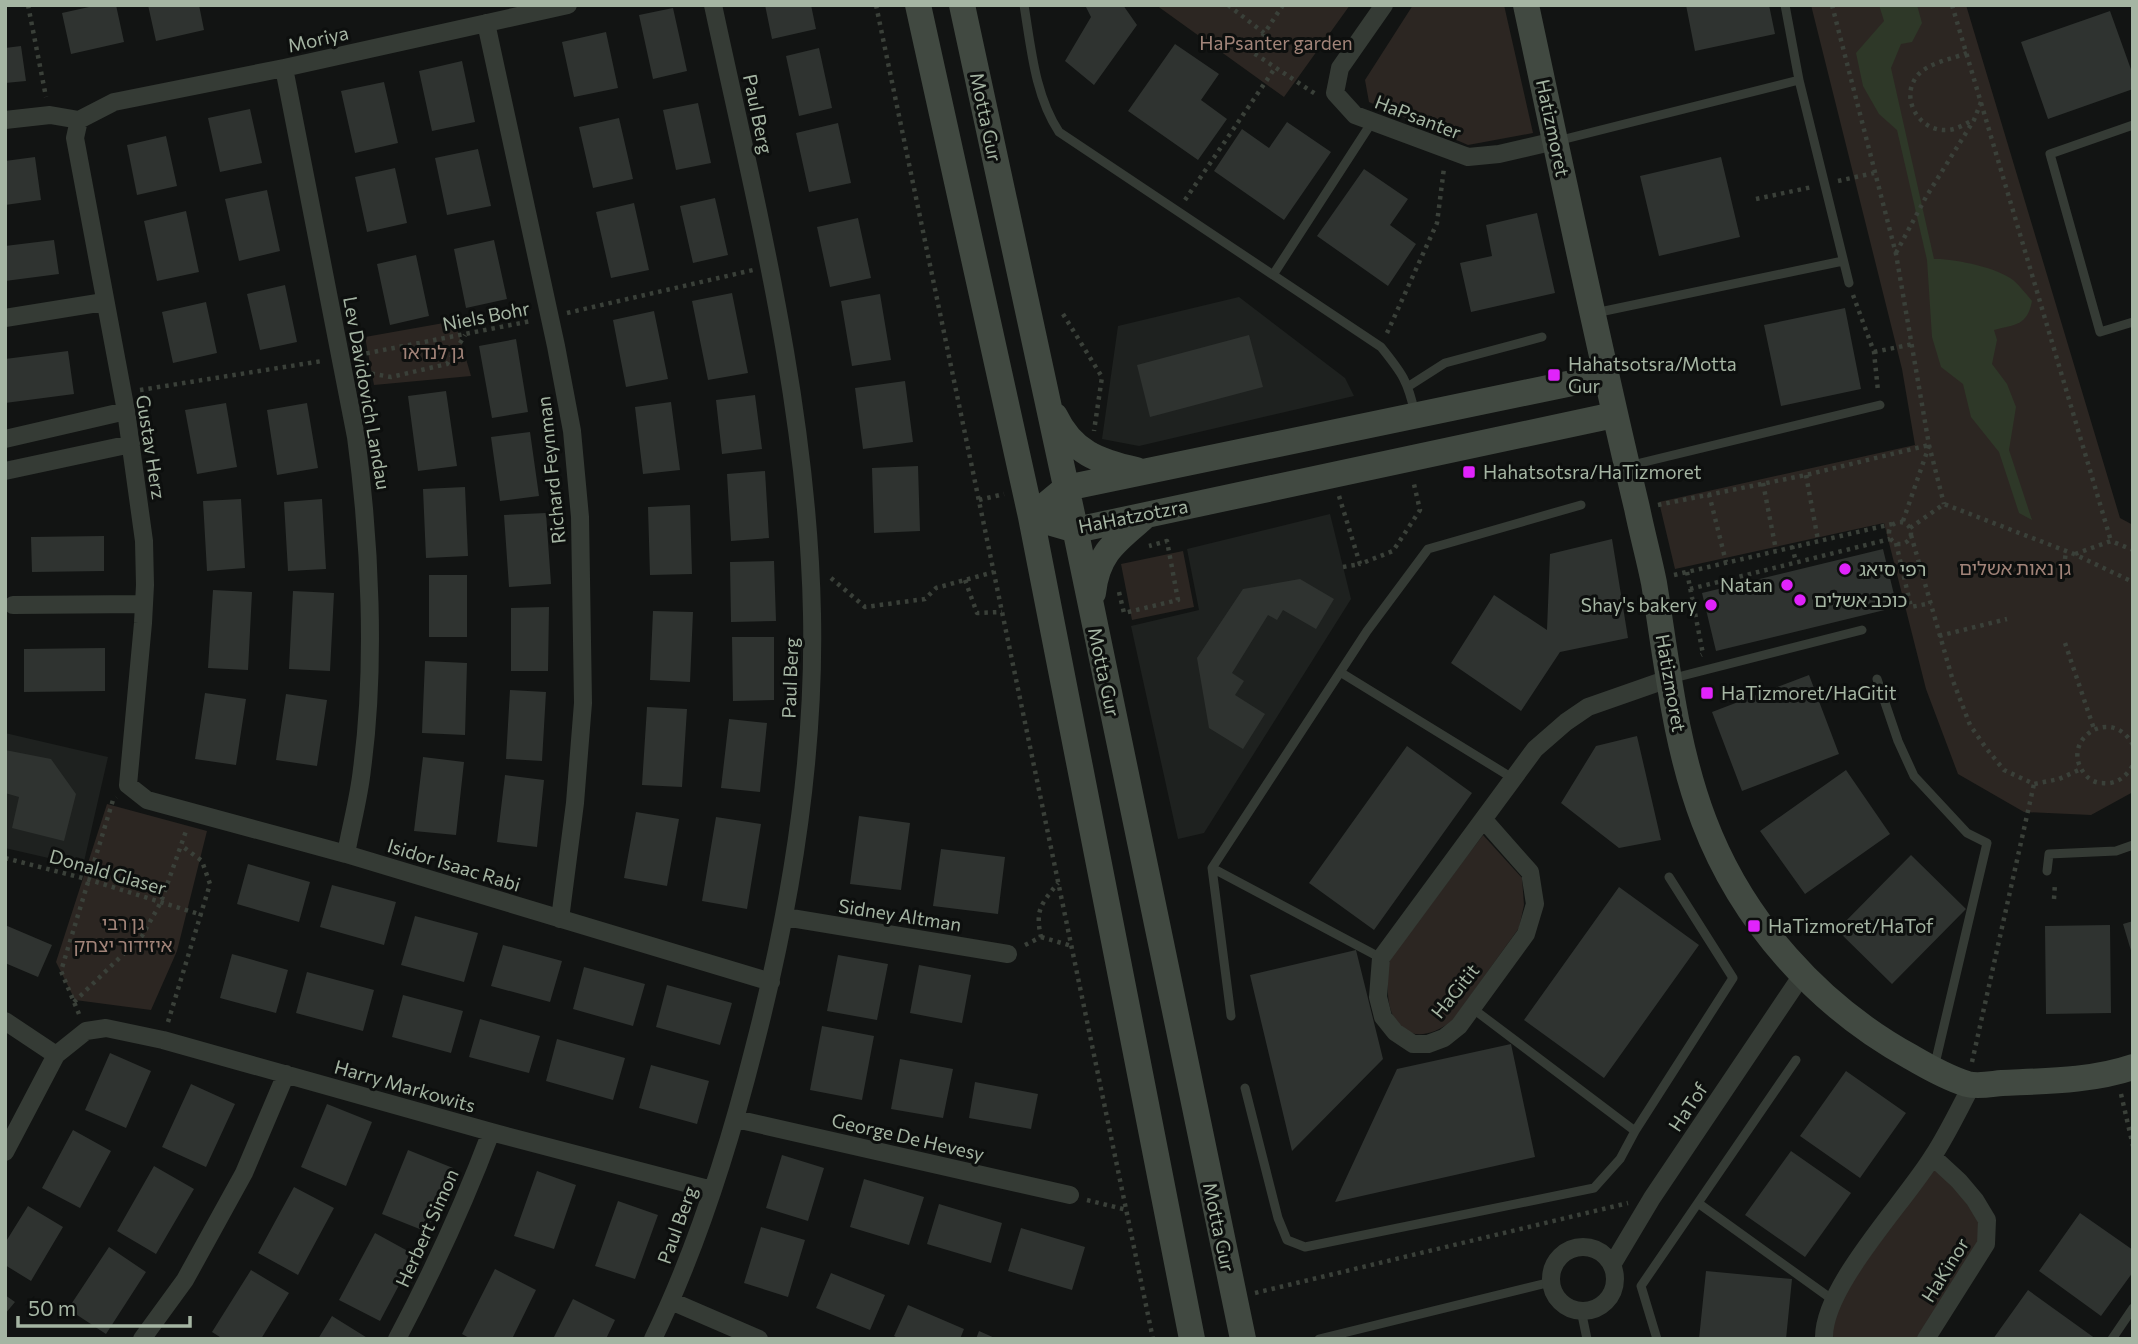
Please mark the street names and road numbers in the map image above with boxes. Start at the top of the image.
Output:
street label: Moriya [285,20,350,57]
street label: Motta Gur [966,70,1007,164]
street label: Paul Berg [739,72,778,156]
street label: Hatizmoret [1532,77,1575,179]
street label: HaPsanter [1372,90,1465,144]
street label: Lev Davidovich Landau [339,294,396,491]
street label: Niels Bohr [440,296,532,335]
street label: Gustav Herz [132,393,171,501]
street label: Richard Feynman [531,395,570,545]
street label: HaHatzotzra [1076,494,1190,537]
street label: Motta Gur [1084,625,1125,719]
street label: Hatizmoret [1652,632,1691,734]
street label: Paul Berg [777,637,802,719]
street label: Isidor Isaac Rabi [385,833,523,896]
street label: Donald Glaser [47,844,170,899]
street label: Sidney Altman [837,893,963,936]
street label: HaGitit [1426,959,1484,1023]
street label: Harry Markowits [332,1054,478,1117]
street label: HaTof [1663,1078,1712,1135]
street label: George De Hevesy [829,1108,987,1165]
street label: Herbert Simon [390,1165,463,1290]
street label: Motta Gur [1199,1180,1240,1274]
street label: Paul Berg [652,1183,701,1267]
street label: HaKinor [1916,1233,1974,1306]

